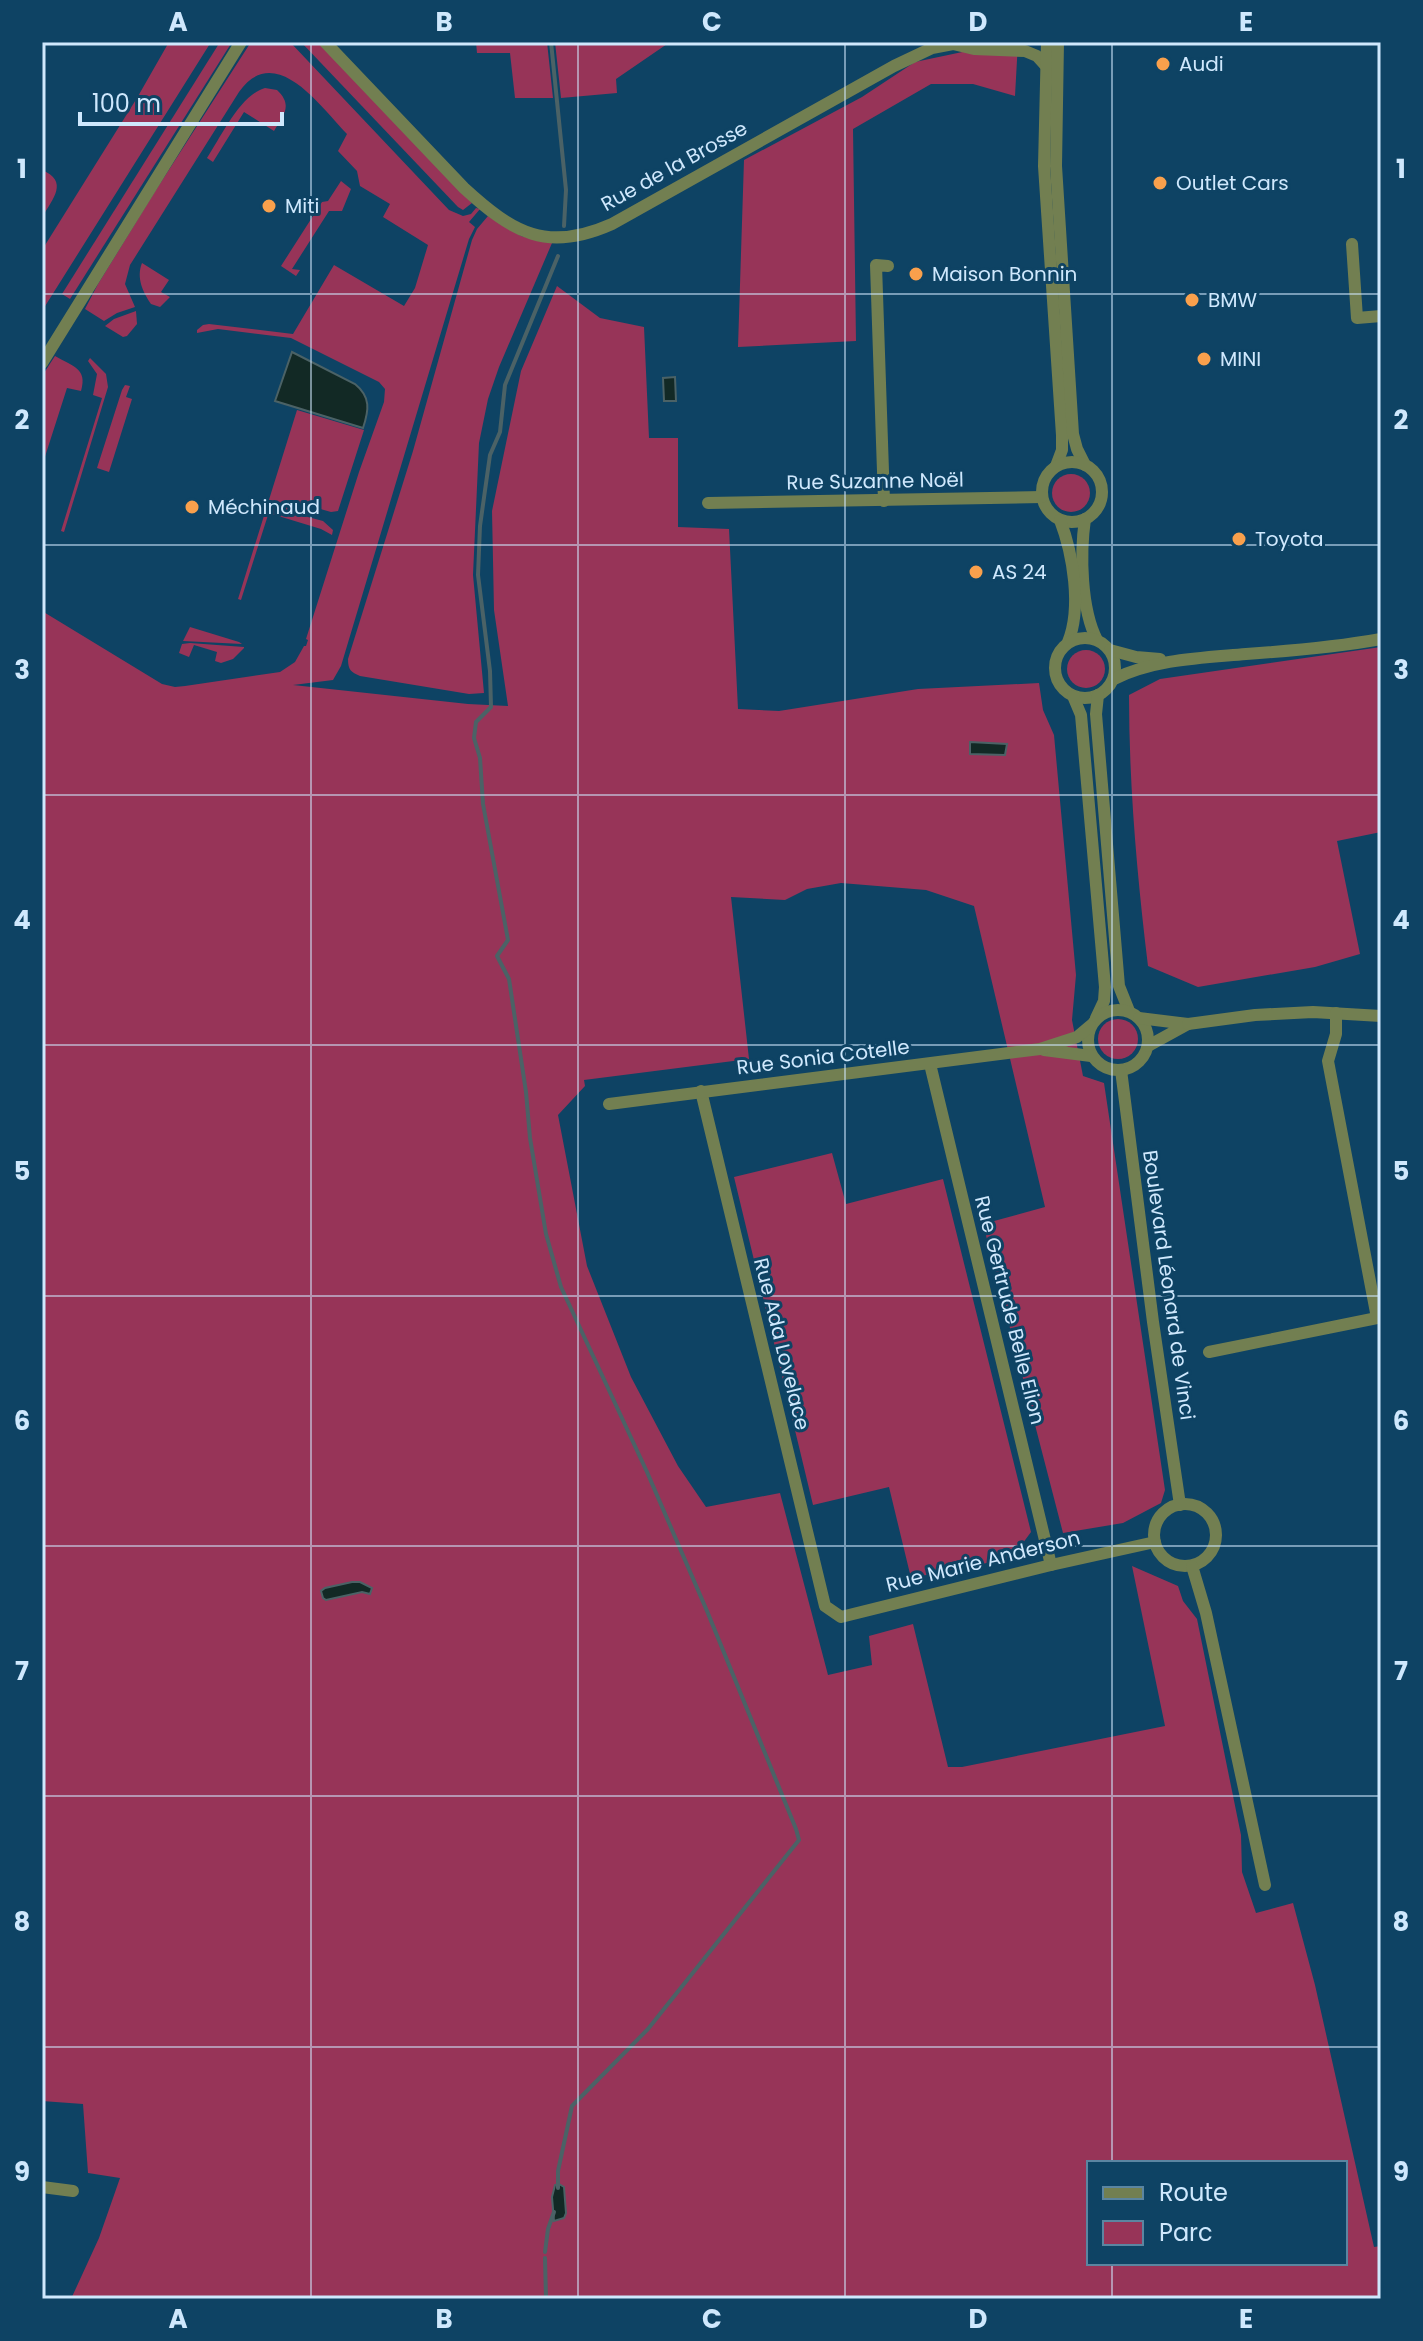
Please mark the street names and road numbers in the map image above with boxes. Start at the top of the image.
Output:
street label: Rue de la Brosse [596,114,752,218]
street label: Rue Suzanne Noël [786,465,964,497]
street label: Rue Sonia Cotelle [735,1033,911,1081]
street label: Boulevard Léonard de Vinci [1136,1148,1202,1422]
street label: Rue Gertrude Belle Elion [968,1193,1052,1427]
street label: Rue Ada Lovelace [747,1255,817,1433]
street label: Rue Marie Anderson [883,1523,1083,1599]

